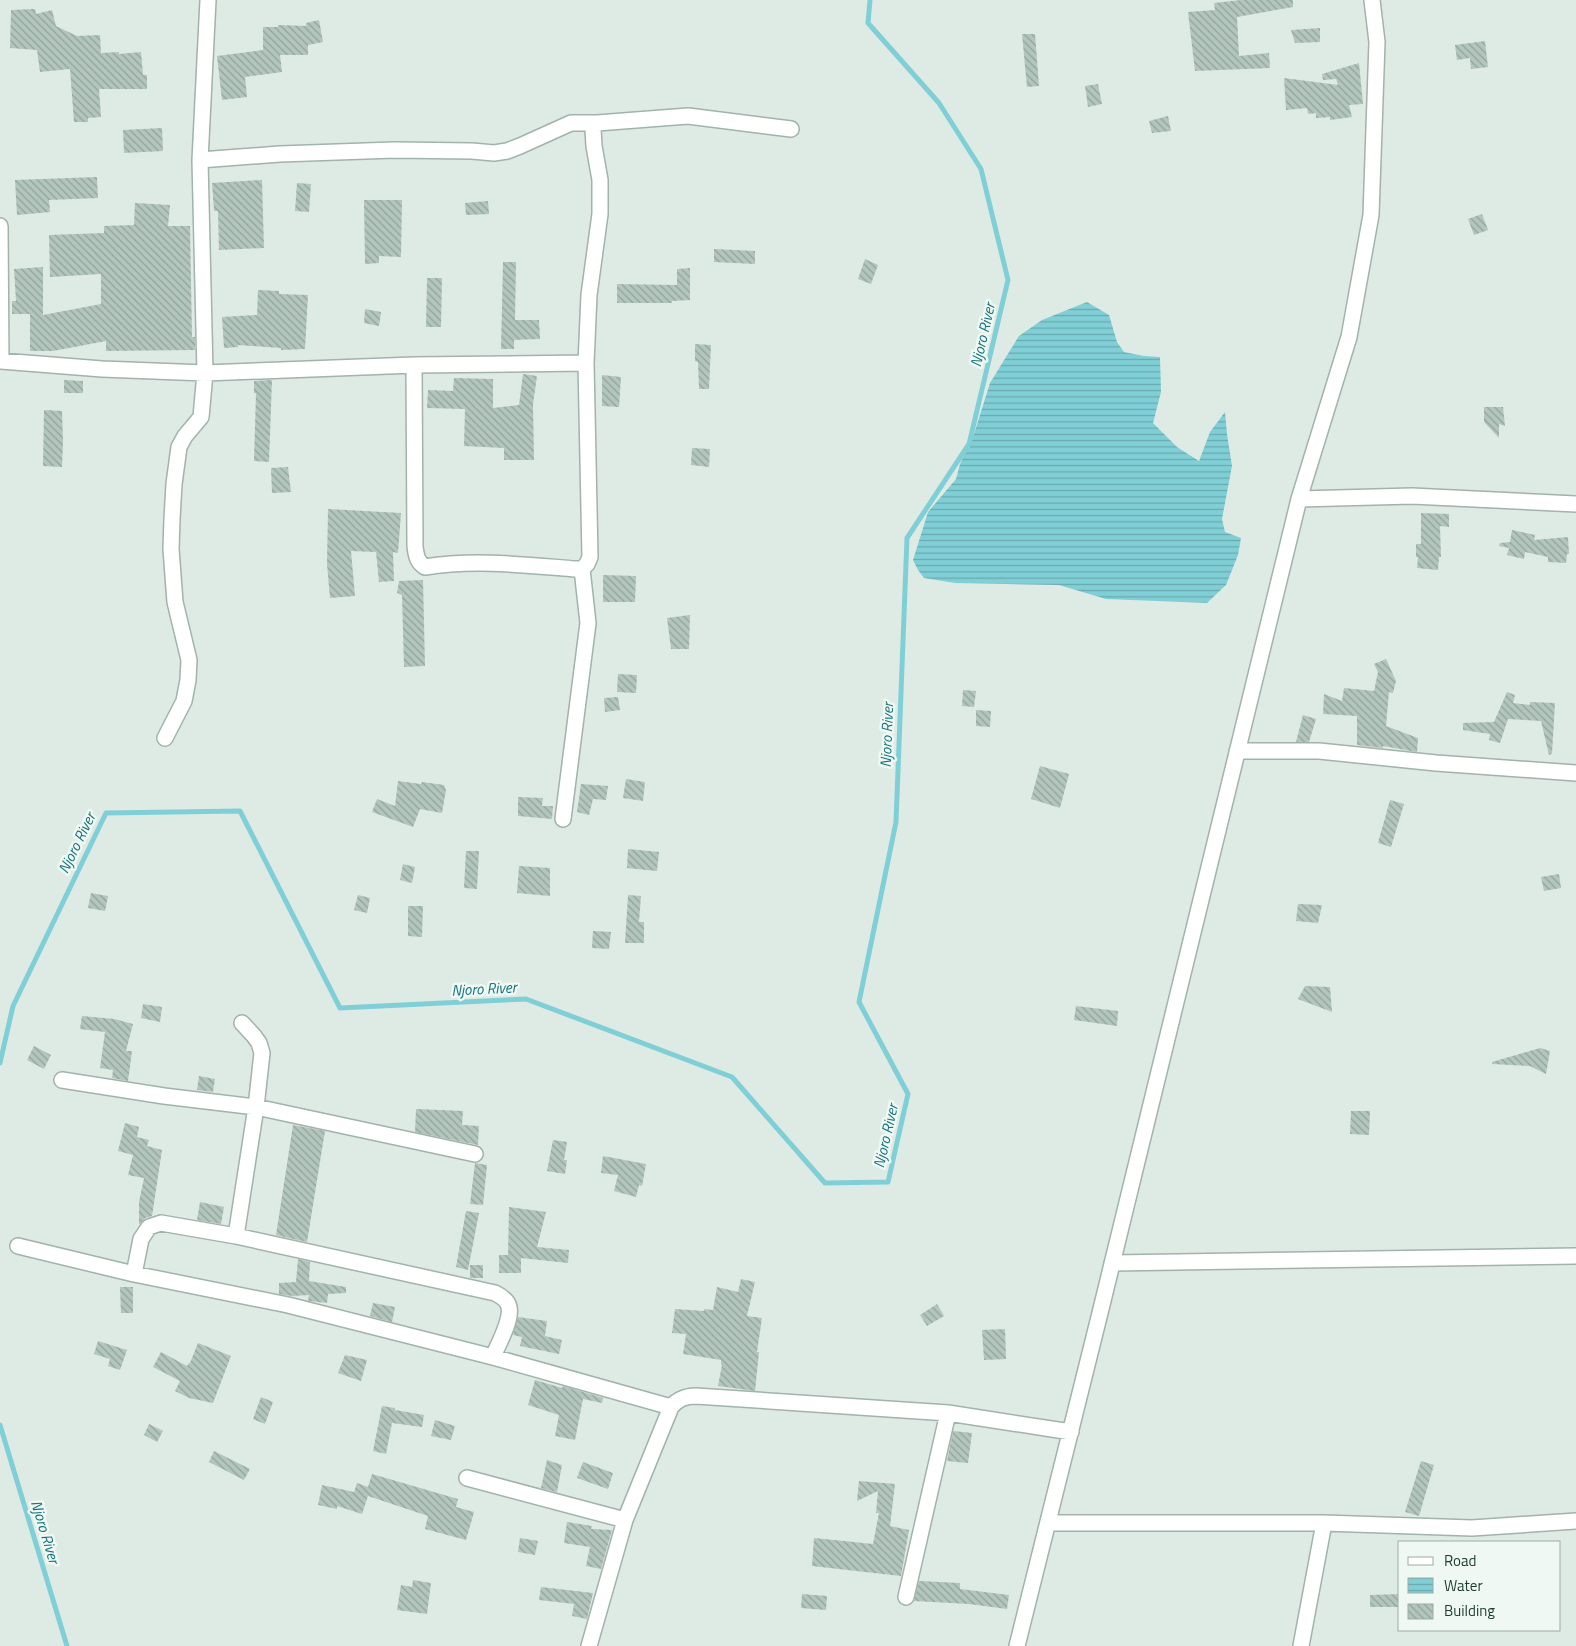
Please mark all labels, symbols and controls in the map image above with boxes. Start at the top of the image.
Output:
water label: Njoro River [964,298,1002,369]
water label: Njoro River [874,700,899,768]
water label: Njoro River [52,806,102,877]
water label: Njoro River [451,975,519,1002]
water label: Njoro River [867,1099,905,1170]
water label: Njoro River [25,1497,67,1568]
legend [1398,1541,1561,1631]
text: Road [1444,1549,1476,1572]
text: Water [1444,1574,1483,1597]
text: Building [1444,1599,1495,1622]

